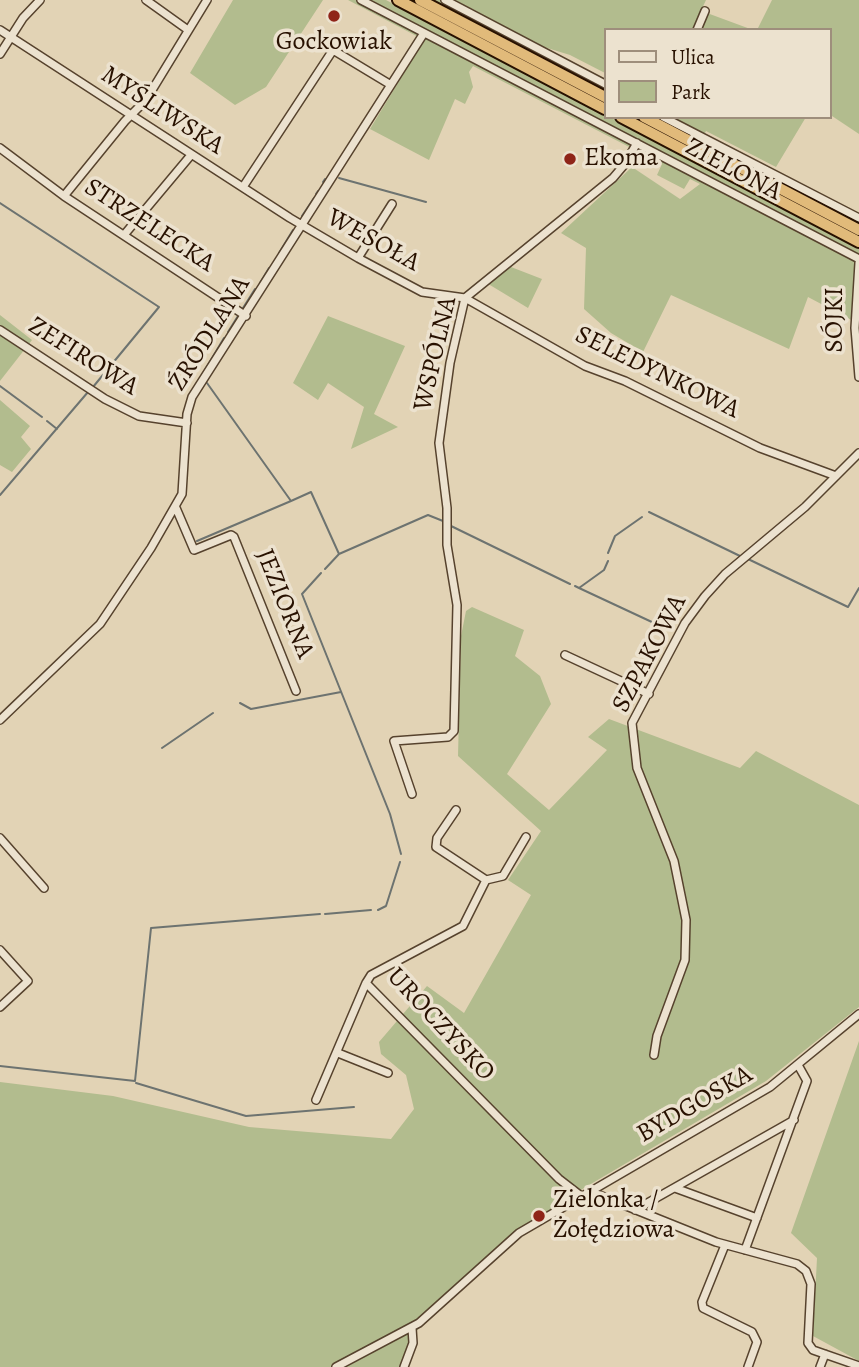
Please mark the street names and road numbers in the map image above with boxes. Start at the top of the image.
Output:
street label: MYŚLIWSKA [95,60,229,162]
street label: ZIELONA [680,132,786,208]
street label: STRZELECKA [78,172,220,280]
street label: WESOŁA [321,203,425,279]
street label: ŹRÓDLANA [163,271,257,397]
street label: SÓJKI [820,287,852,353]
street label: WSPÓLNA [408,294,464,414]
street label: ZEFIROWA [22,311,144,403]
street label: SELEDYNKOWA [570,320,744,426]
street label: JEZIORNA [248,545,320,663]
street label: SZPAKOWA [606,590,694,718]
street label: UROCZYSKO [379,962,501,1088]
street label: BYDGOSKA [632,1059,758,1151]

